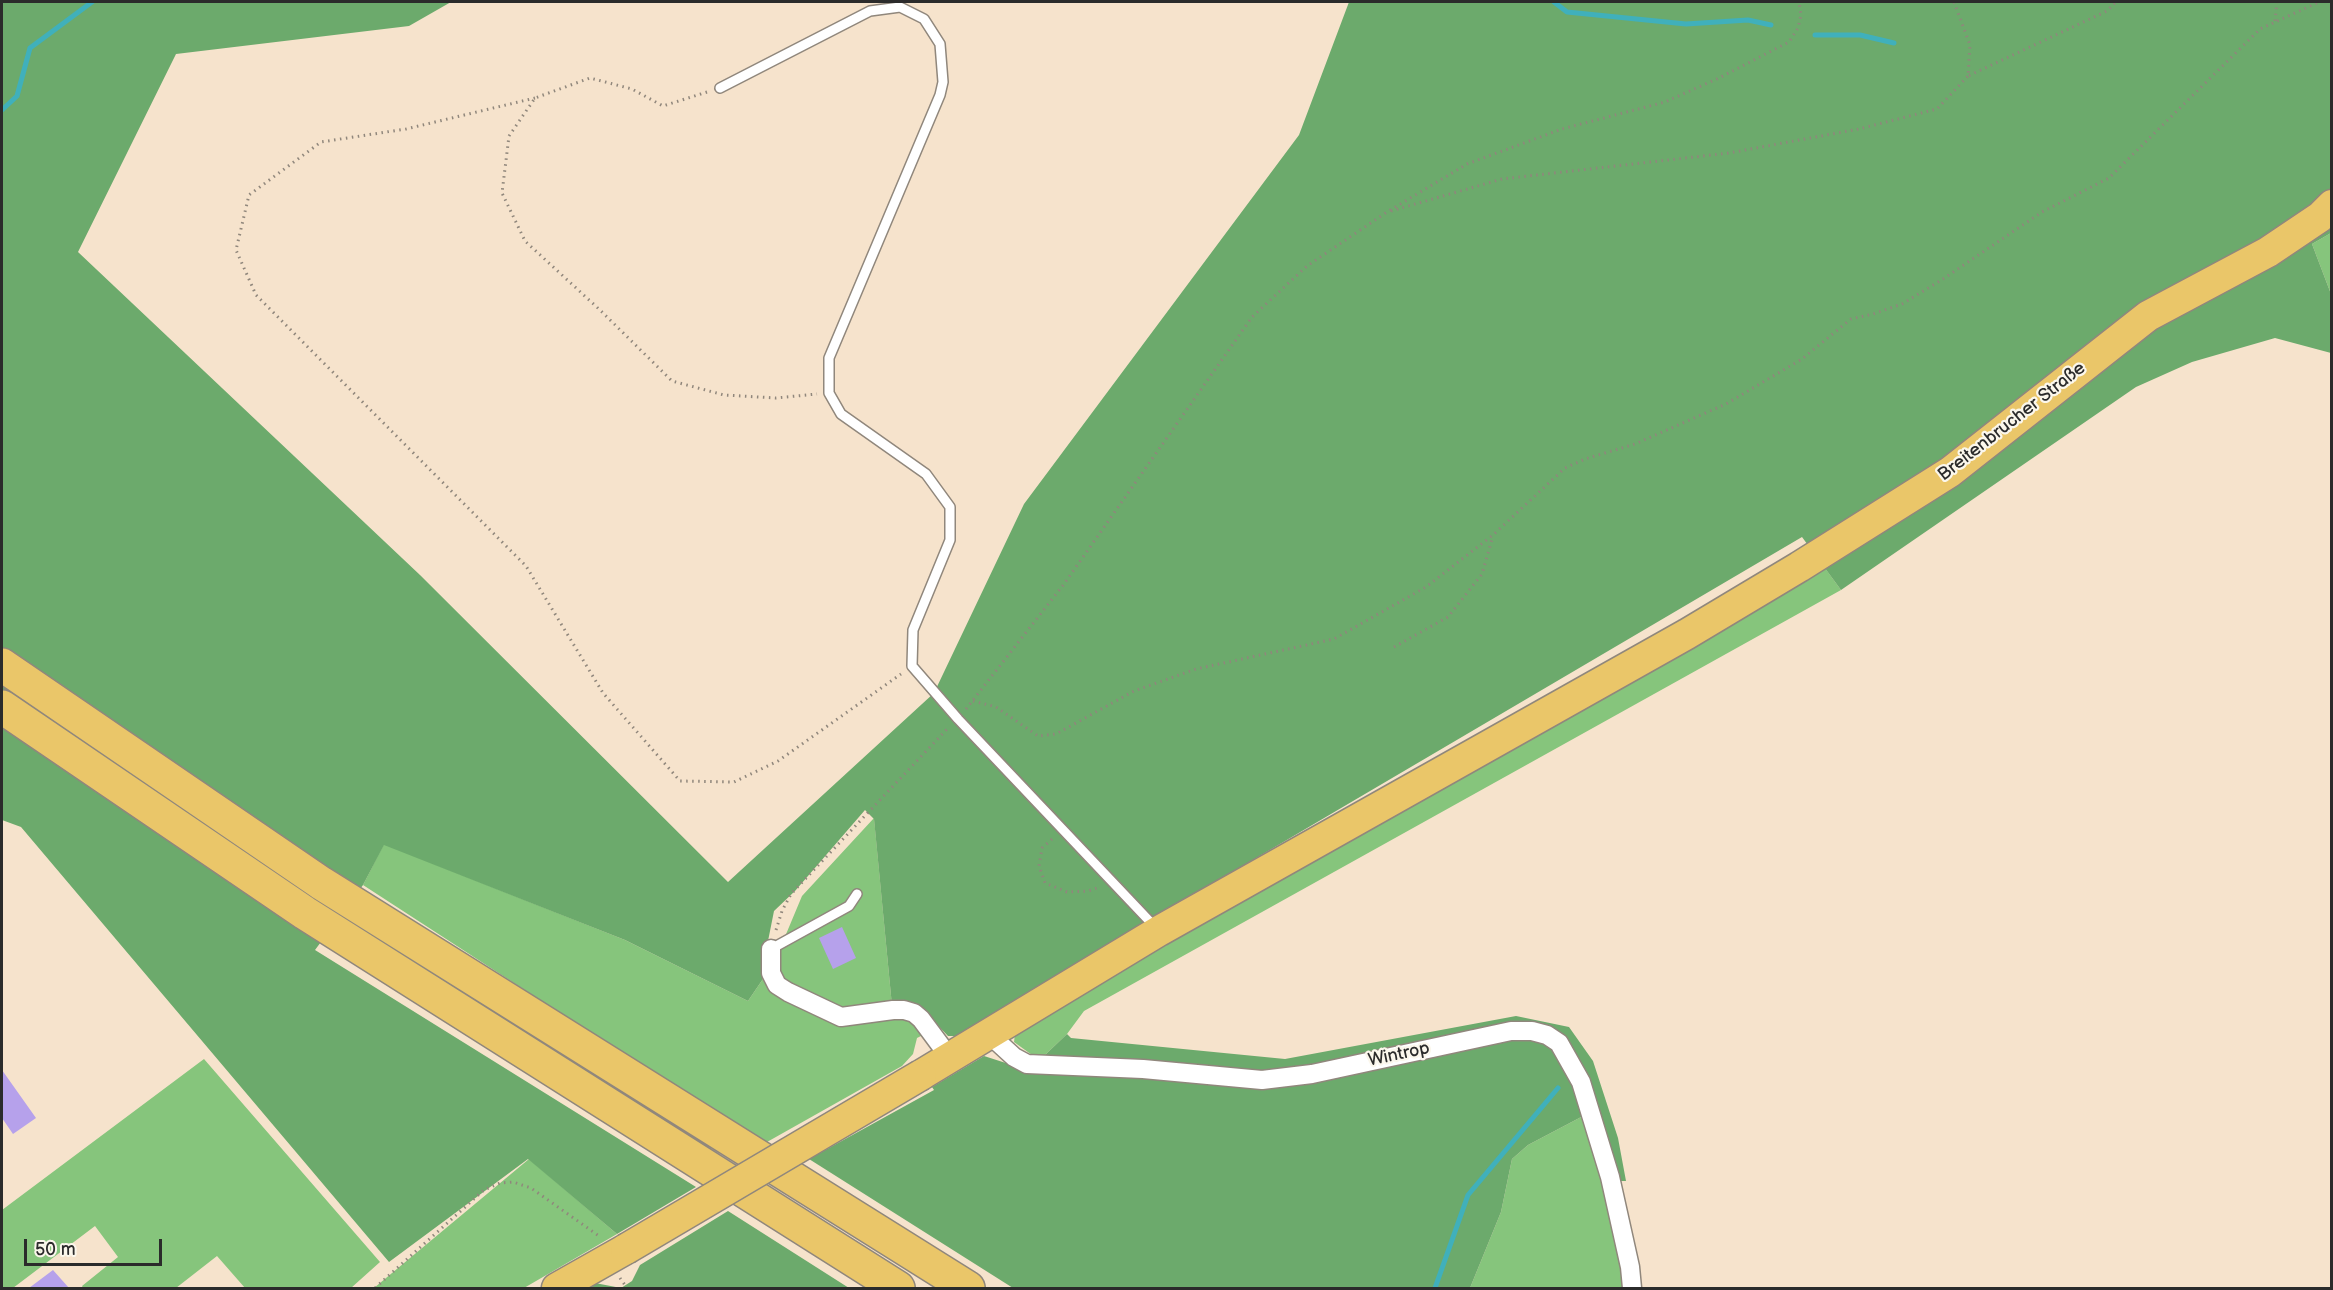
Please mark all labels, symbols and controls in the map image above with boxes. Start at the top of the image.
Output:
street label: Breitenbrucher Straße [1934,358,2090,486]
street label: Wintrop [1366,1038,1432,1072]
scale bar [27,1227,165,1265]
text: 50 m [35,1239,76,1260]

